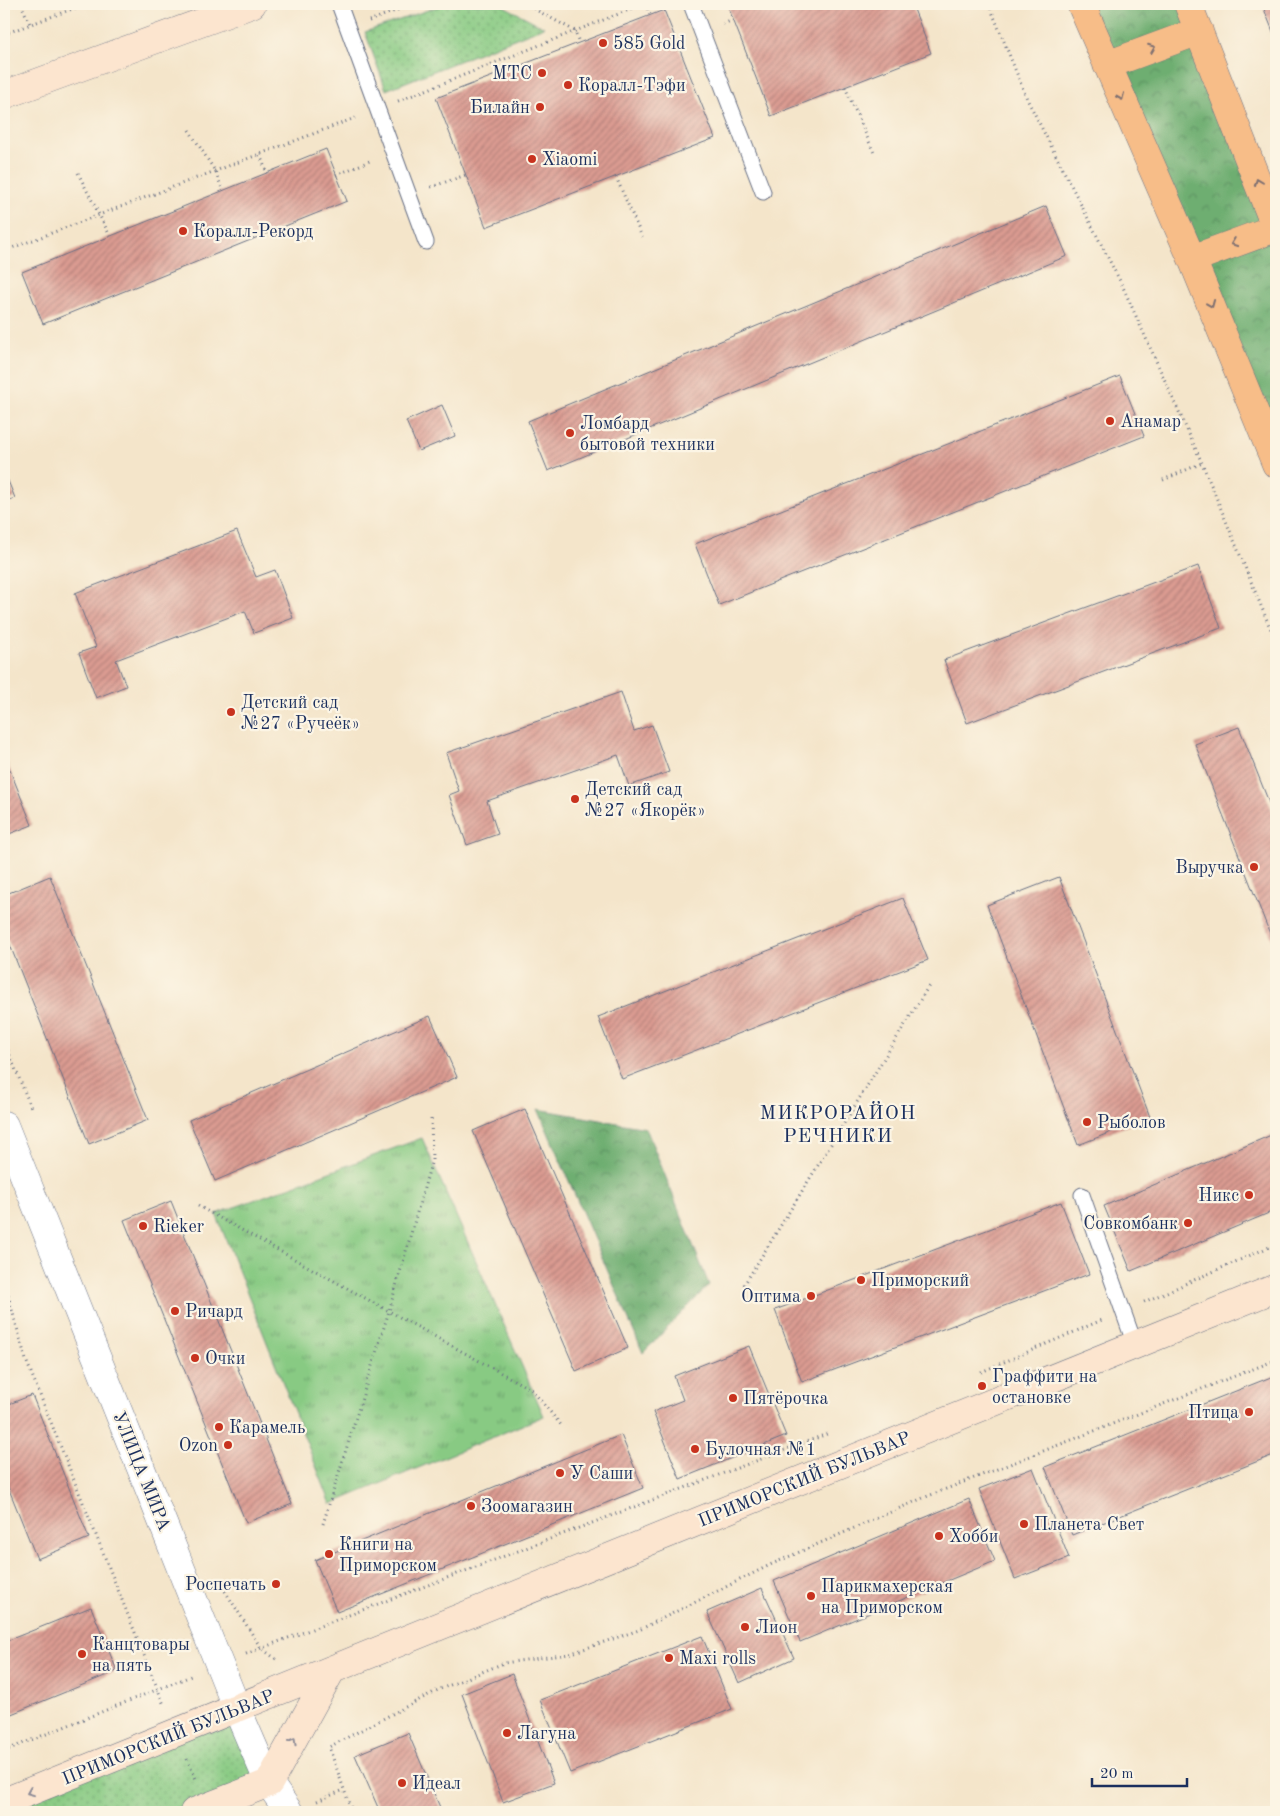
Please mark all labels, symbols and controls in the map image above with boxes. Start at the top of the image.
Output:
place label: 585 Gold [613,35,686,53]
marker: 585 Gold [597,37,609,49]
one-way arrow [1147,44,1156,54]
place label: МТС [492,65,532,83]
marker: МТС [536,67,548,79]
place label: Коралл-Тэфи [578,77,686,96]
marker: Коралл-Тэфи [562,79,574,91]
one-way arrow [1114,92,1125,101]
place label: Билайн [470,99,530,117]
marker: Билайн [534,101,546,113]
place label: Xiaomi [542,151,597,169]
marker: Xiaomi [526,153,538,165]
one-way arrow [1254,178,1264,187]
place label: Коралл-Рекорд [193,223,313,241]
marker: Коралл-Рекорд [177,225,189,237]
one-way arrow [1230,237,1239,247]
one-way arrow [1204,299,1215,308]
place label: Анамар [1120,413,1181,431]
place label: Ломбард бытовой техники [580,415,715,454]
marker: Анамар [1104,415,1116,427]
marker: Ломбард бытовой техники [564,427,576,439]
place label: Детский сад №27 «Ручеёк» [241,694,360,733]
marker: Детский сад №27 «Ручеёк» [225,706,237,718]
place label: Детский сад №27 «Якорёк» [585,781,706,820]
marker: Детский сад №27 «Якорёк» [569,793,581,805]
place label: Выручка [1175,859,1244,877]
marker: Выручка [1248,861,1260,873]
district label: МИКРОРАЙОН РЕЧНИКИ [760,1101,916,1147]
place label: Рыболов [1097,1114,1166,1132]
marker: Рыболов [1081,1116,1093,1128]
place label: Никс [1198,1187,1239,1205]
marker: Никс [1243,1189,1255,1201]
place label: Совкомбанк [1083,1215,1178,1233]
marker: Совкомбанк [1182,1217,1194,1229]
place label: Rieker [153,1218,205,1236]
marker: Rieker [137,1220,149,1232]
place label: Приморский [871,1272,969,1290]
marker: Приморский [855,1274,867,1286]
place label: Оптима [741,1288,801,1306]
marker: Оптима [805,1290,817,1302]
place label: Ричард [185,1303,243,1321]
marker: Ричард [169,1305,181,1317]
place label: Очки [205,1350,245,1368]
marker: Очки [189,1352,201,1364]
place label: Граффити на остановке [992,1368,1098,1407]
marker: Граффити на остановке [976,1380,988,1392]
place label: Пятёрочка [743,1390,829,1408]
marker: Пятёрочка [727,1392,739,1404]
place label: Птица [1188,1404,1239,1422]
marker: Птица [1243,1406,1255,1418]
street label: УЛИЦА МИРА [109,1409,173,1534]
place label: Карамель [229,1419,305,1437]
marker: Карамель [213,1421,225,1433]
street label: ПРИМОРСКИЙ БУЛЬВАР [694,1425,913,1531]
place label: Ozon [179,1437,218,1455]
marker: Ozon [222,1439,234,1451]
place label: Булочная №1 [705,1441,816,1459]
marker: Булочная №1 [689,1443,701,1455]
place label: У Саши [570,1465,633,1483]
marker: У Саши [554,1467,566,1479]
place label: Зоомагазин [481,1498,573,1516]
marker: Зоомагазин [465,1500,477,1512]
place label: Планета Свет [1034,1516,1144,1534]
marker: Планета Свет [1018,1518,1030,1530]
place label: Хобби [949,1528,998,1546]
marker: Хобби [933,1530,945,1542]
place label: Книги на Приморском [339,1536,437,1575]
marker: Книги на Приморском [323,1548,335,1560]
place label: Роспечать [185,1576,266,1594]
marker: Роспечать [270,1578,282,1590]
place label: Парикмахерская на Приморском [821,1578,953,1617]
marker: Парикмахерская на Приморском [805,1590,817,1602]
place label: Лион [755,1619,798,1637]
marker: Лион [739,1621,751,1633]
place label: Канцтовары на пять [92,1636,190,1675]
marker: Канцтовары на пять [76,1648,88,1660]
place label: Maxi rolls [679,1650,756,1668]
marker: Maxi rolls [663,1652,675,1664]
street label: ПРИМОРСКИЙ БУЛЬВАР [58,1683,277,1789]
place label: Лагуна [517,1725,576,1743]
marker: Лагуна [501,1727,513,1739]
one-way arrow [287,1737,297,1746]
scale bar [1092,1756,1188,1788]
text: 20 m [1100,1767,1134,1782]
place label: Идеал [412,1775,461,1793]
marker: Идеал [396,1777,408,1789]
one-way arrow [26,1786,34,1796]

